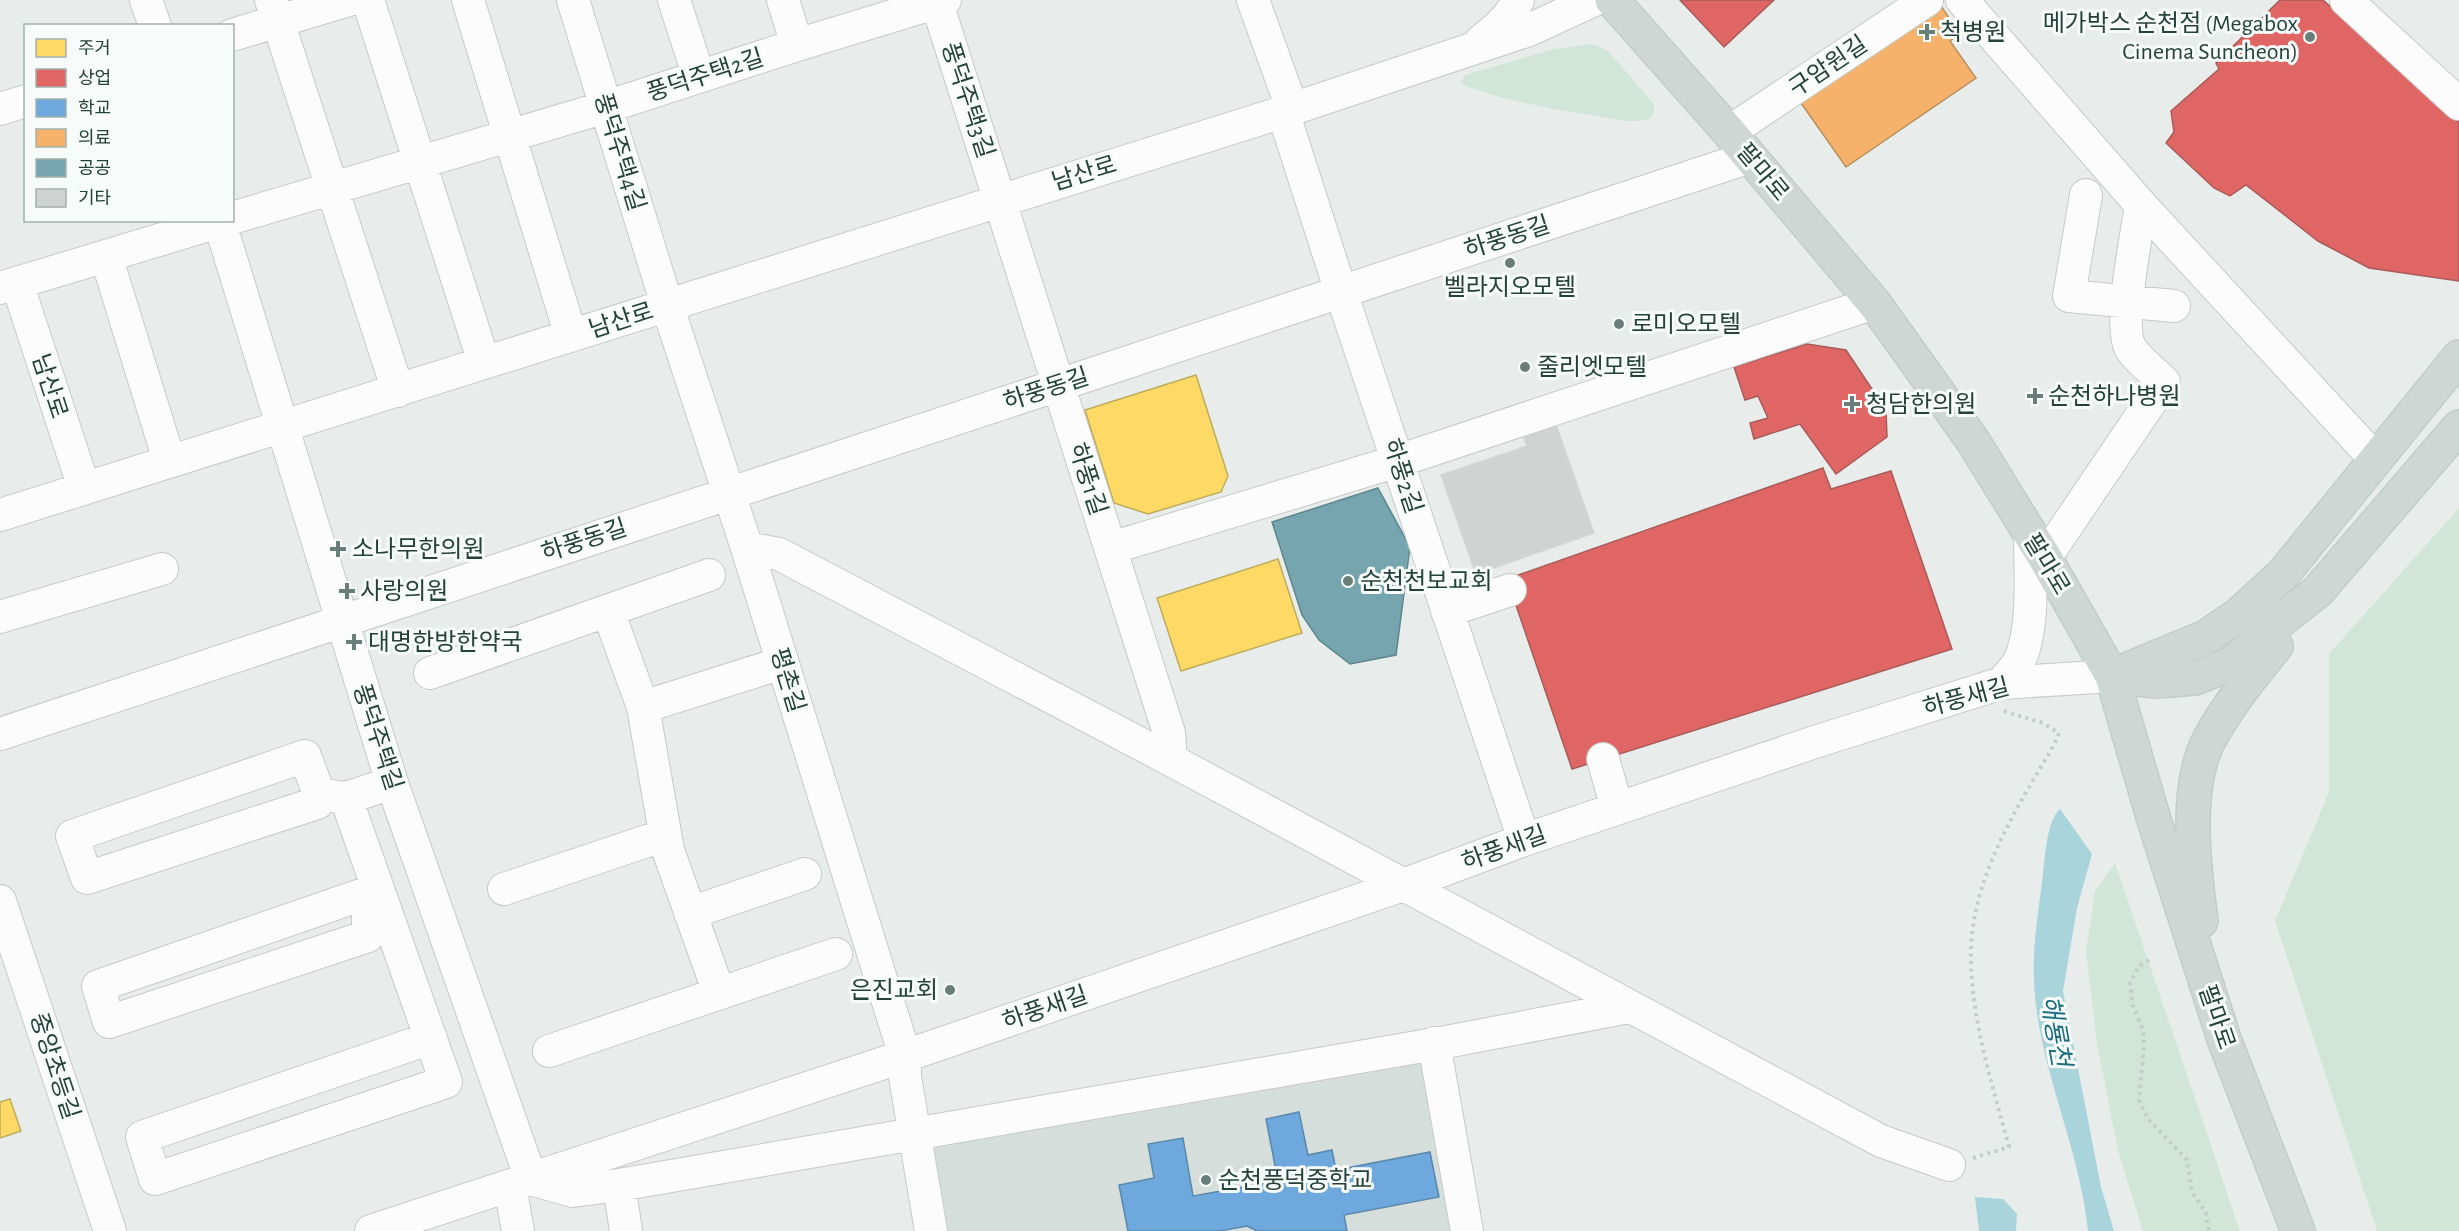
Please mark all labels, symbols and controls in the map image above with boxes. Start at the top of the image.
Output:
place label: 메가박스 순천점 (Megabox Cinema Suncheon) [2043,10,2299,64]
place label: 척병원 [1940,20,2006,45]
marker: 척병원 [1918,23,1936,41]
legend [24,24,234,222]
marker: 메가박스 순천점 (Megabox Cinema Suncheon) [2303,30,2317,44]
street label: 구암원길 [1785,31,1872,101]
text: 주거 [78,39,111,58]
street label: 풍덕주택3길 [937,39,998,161]
street label: 풍덕주택2길 [644,45,767,106]
text: 상업 [78,68,111,88]
street label: 풍덕주택4길 [590,90,649,214]
text: 학교 [78,99,111,118]
text: 의료 [78,128,111,148]
street label: 팔마로 [1732,139,1793,206]
street label: 남산로 [1049,152,1119,195]
text: 공공 [78,159,111,178]
text: 기타 [78,188,112,208]
street label: 하풍동길 [1461,212,1553,263]
marker: 벨라지오모텔 [1503,256,1517,270]
place label: 벨라지오모텔 [1444,275,1576,300]
street label: 남산로 [586,298,657,343]
place label: 로미오모텔 [1631,312,1741,337]
marker: 로미오모텔 [1612,317,1626,331]
street label: 남산로 [27,351,72,422]
place label: 줄리엣모텔 [1537,355,1647,380]
marker: 줄리엣모텔 [1518,360,1532,374]
street label: 하풍동길 [1000,364,1092,415]
place label: 순천하나병원 [2048,384,2180,409]
marker: 순천하나병원 [2026,387,2044,405]
place label: 청담한의원 [1866,392,1976,417]
marker: 청담한의원 [1843,395,1861,413]
street label: 하풍2길 [1379,436,1426,517]
street label: 하풍1길 [1064,440,1111,518]
street label: 하풍동길 [538,515,630,566]
street label: 팔마로 [2019,529,2074,599]
place label: 소나무한의원 [352,537,484,562]
marker: 소나무한의원 [329,540,347,558]
place label: 순천천보교회 [1360,569,1492,594]
marker: 순천천보교회 [1341,574,1355,588]
place label: 사랑의원 [360,579,448,604]
marker: 사랑의원 [338,582,356,600]
place label: 대명한방한약국 [368,629,523,655]
marker: 대명한방한약국 [345,633,363,651]
street label: 평촌길 [766,645,809,715]
street label: 하풍새길 [1920,674,2012,721]
street label: 풍덕주택길 [349,681,406,794]
street label: 하풍새길 [1458,822,1550,875]
place label: 은진교회 [850,978,938,1003]
street label: 하풍새길 [999,982,1091,1035]
street label: 팔마로 [2194,982,2239,1053]
marker: 은진교회 [943,983,957,997]
water label: 해룡천 [2036,993,2076,1072]
street label: 중앙초등길 [26,1009,84,1123]
place label: 순천풍덕중학교 [1218,1167,1373,1193]
marker: 순천풍덕중학교 [1199,1173,1213,1187]

